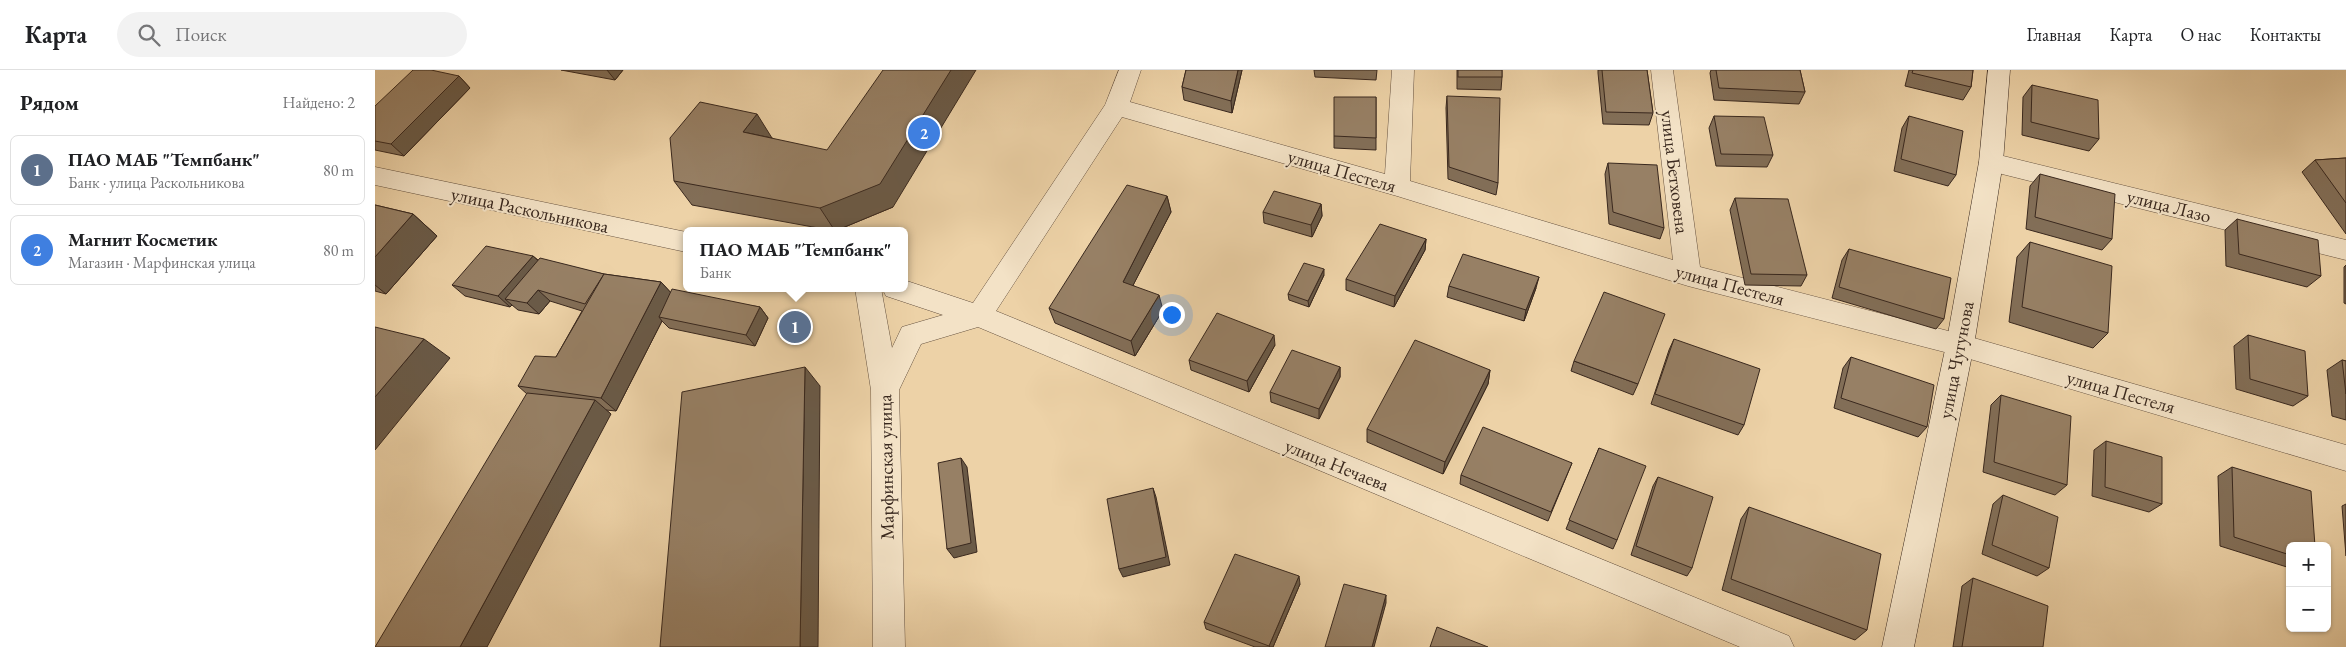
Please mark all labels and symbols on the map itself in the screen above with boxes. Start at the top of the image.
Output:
street label: улица Бетховена [1655,109,1695,236]
pin: 2 [908,114,940,152]
street label: улица Пестеля [1285,144,1400,199]
street label: улица Раскольникова [449,181,612,239]
street label: улица Лазо [2124,184,2214,228]
street label: улица Пестеля [1673,258,1788,312]
street label: улица Чугунова [1932,299,1980,421]
your location [1159,302,1185,328]
pin: 1 [779,308,811,346]
street label: улица Пестеля [2064,365,2179,420]
street label: Марфинская улица [872,394,900,540]
street label: улица Нечаева [1281,433,1393,497]

